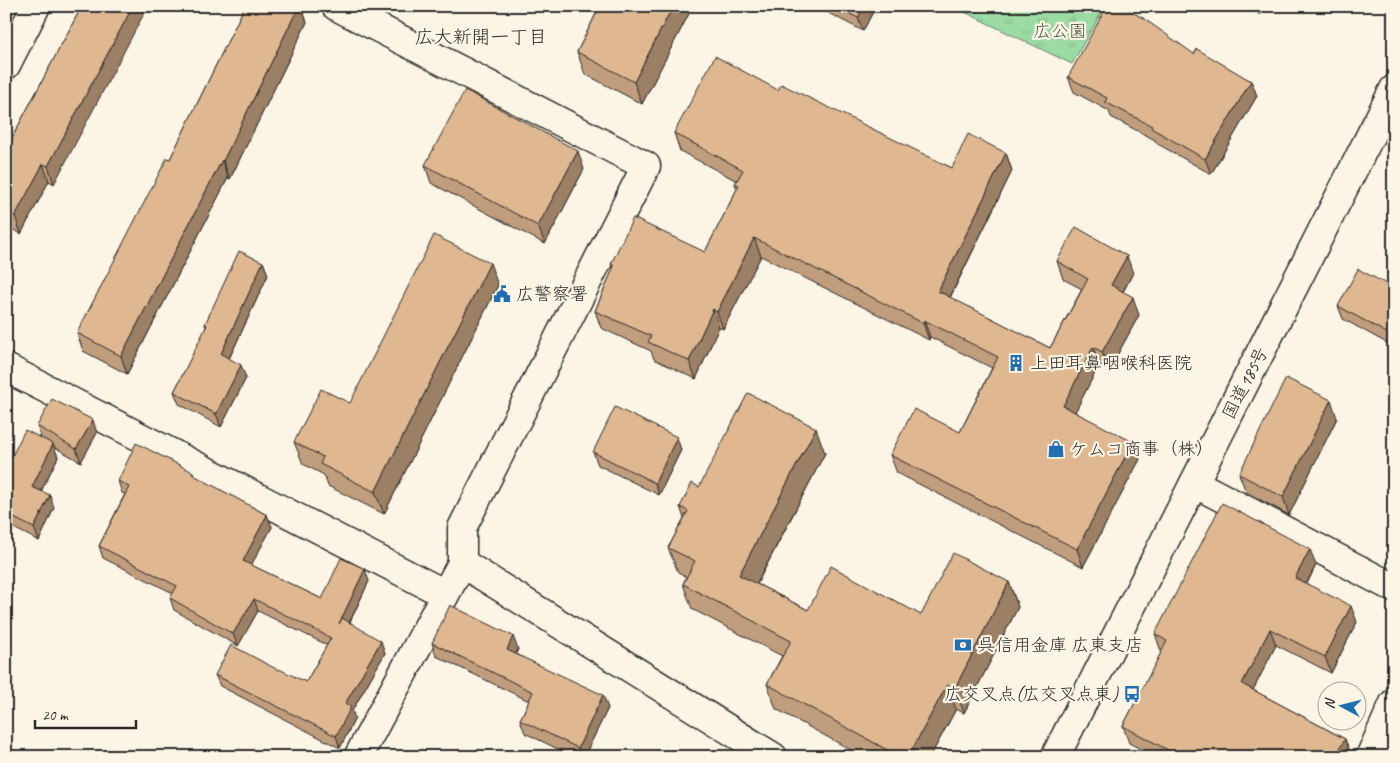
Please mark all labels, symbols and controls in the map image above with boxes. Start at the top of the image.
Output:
park label: 広公園 [1033,20,1087,42]
district label: 広大新開一丁目 [414,25,548,49]
place label: 広警察署 [516,283,588,305]
public building icon: 広警察署 [492,284,512,304]
street label: 国道185号 [1217,343,1273,423]
place label: 上田耳鼻咽喉科医院 [1030,352,1192,374]
building icon: 上田耳鼻咽喉科医院 [1006,353,1026,373]
place label: ケムコ商事（株） [1070,438,1214,460]
shop icon: ケムコ商事（株） [1046,439,1066,459]
place label: 呉信用金庫 広東支店 [977,634,1143,656]
bank icon: 呉信用金庫 広東支店 [953,635,973,655]
north arrow [1318,680,1368,730]
place label: 広交叉点(広交叉点東) [944,683,1119,705]
bus stop icon: 広交叉点(広交叉点東) [1122,684,1142,704]
text: N [1321,697,1339,710]
scale bar [35,698,136,730]
text: 20 m [42,706,69,725]

